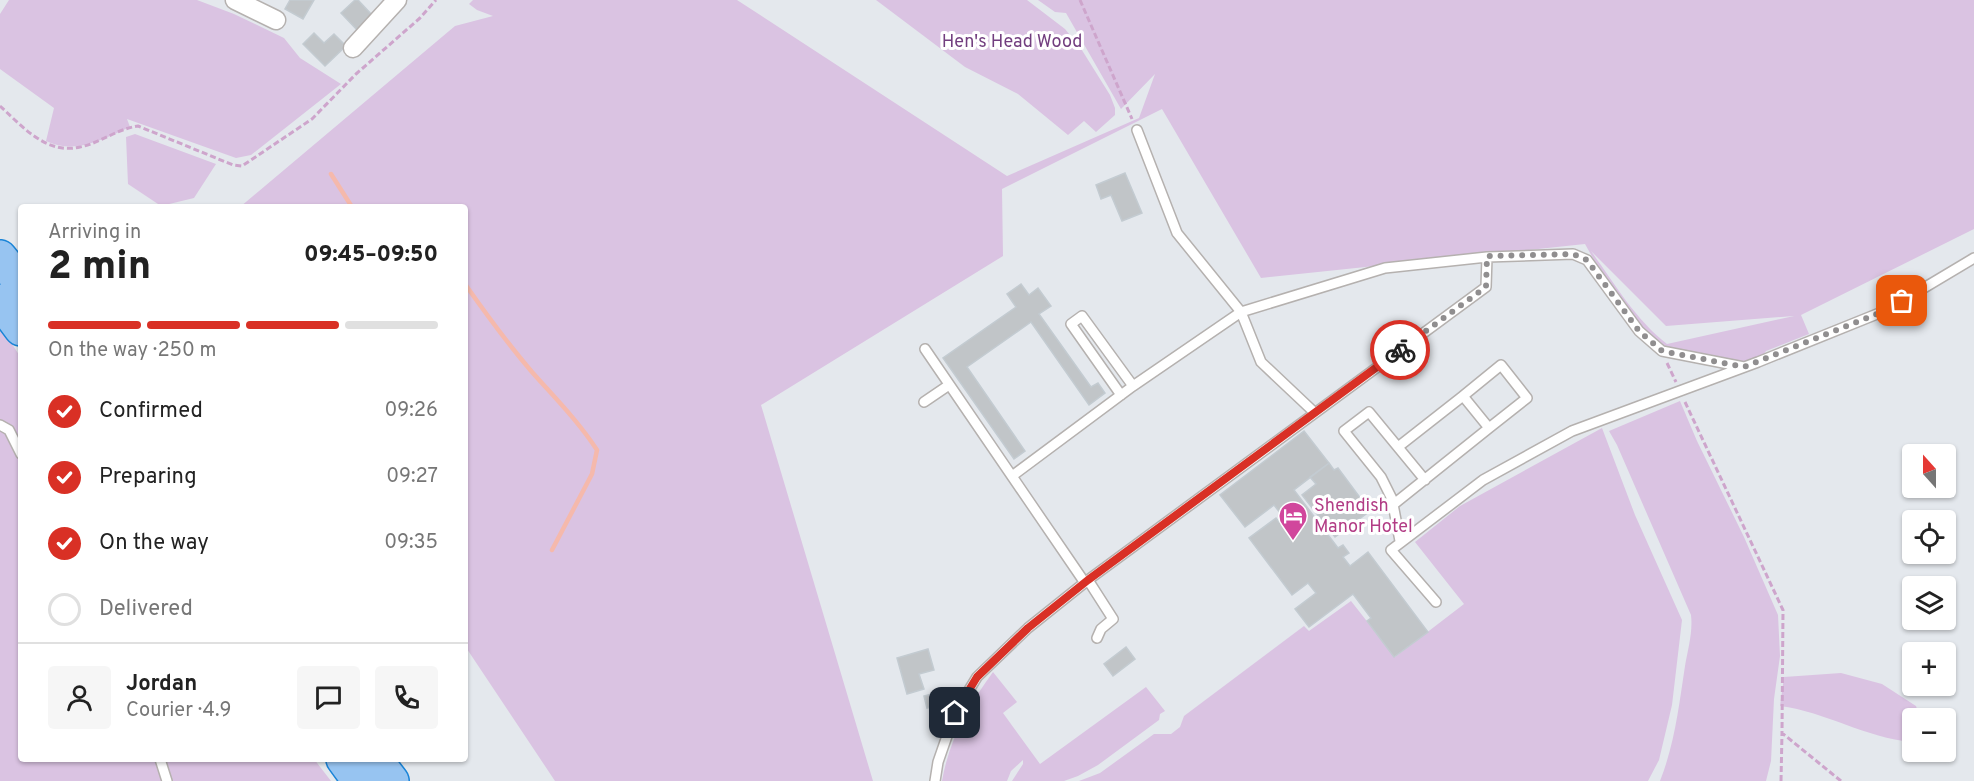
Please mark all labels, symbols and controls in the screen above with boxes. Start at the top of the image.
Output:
park label: Hen's Head Wood [942,31,1082,54]
text: Arriving in [48,220,141,246]
text: 09:45–09:50 [304,242,438,269]
text: 2 min [48,244,151,293]
pin [1876,275,1927,326]
icon: bag [1885,284,1918,317]
courier [1370,320,1430,380]
icon: bike [1384,334,1417,367]
text: On the way · 250 m [48,338,216,364]
icon: check [48,395,81,428]
text: Confirmed [99,398,203,425]
text: 09:26 [385,398,438,424]
north arrow [1902,444,1956,498]
map controls [1902,444,1956,762]
icon: check [48,461,81,494]
text: Preparing [99,464,197,491]
text: 09:27 [386,464,438,490]
place label: Shendish Manor Hotel [1314,495,1413,539]
hotel icon: Shendish Manor Hotel [1277,500,1309,542]
button: locate [1902,510,1956,564]
icon: check [48,527,81,560]
text: On the way [99,530,209,557]
text: 09:35 [384,530,438,556]
button: layers [1902,576,1956,630]
text: Delivered [99,596,193,623]
button: + [1902,642,1956,696]
button: person [48,666,111,729]
button: chat [297,666,360,729]
button: phone [375,666,438,729]
text: Jordan [126,671,197,698]
pin [929,687,980,738]
icon: home [938,696,971,729]
text: Courier · 4.9 [126,698,231,724]
button: − [1902,708,1956,762]

